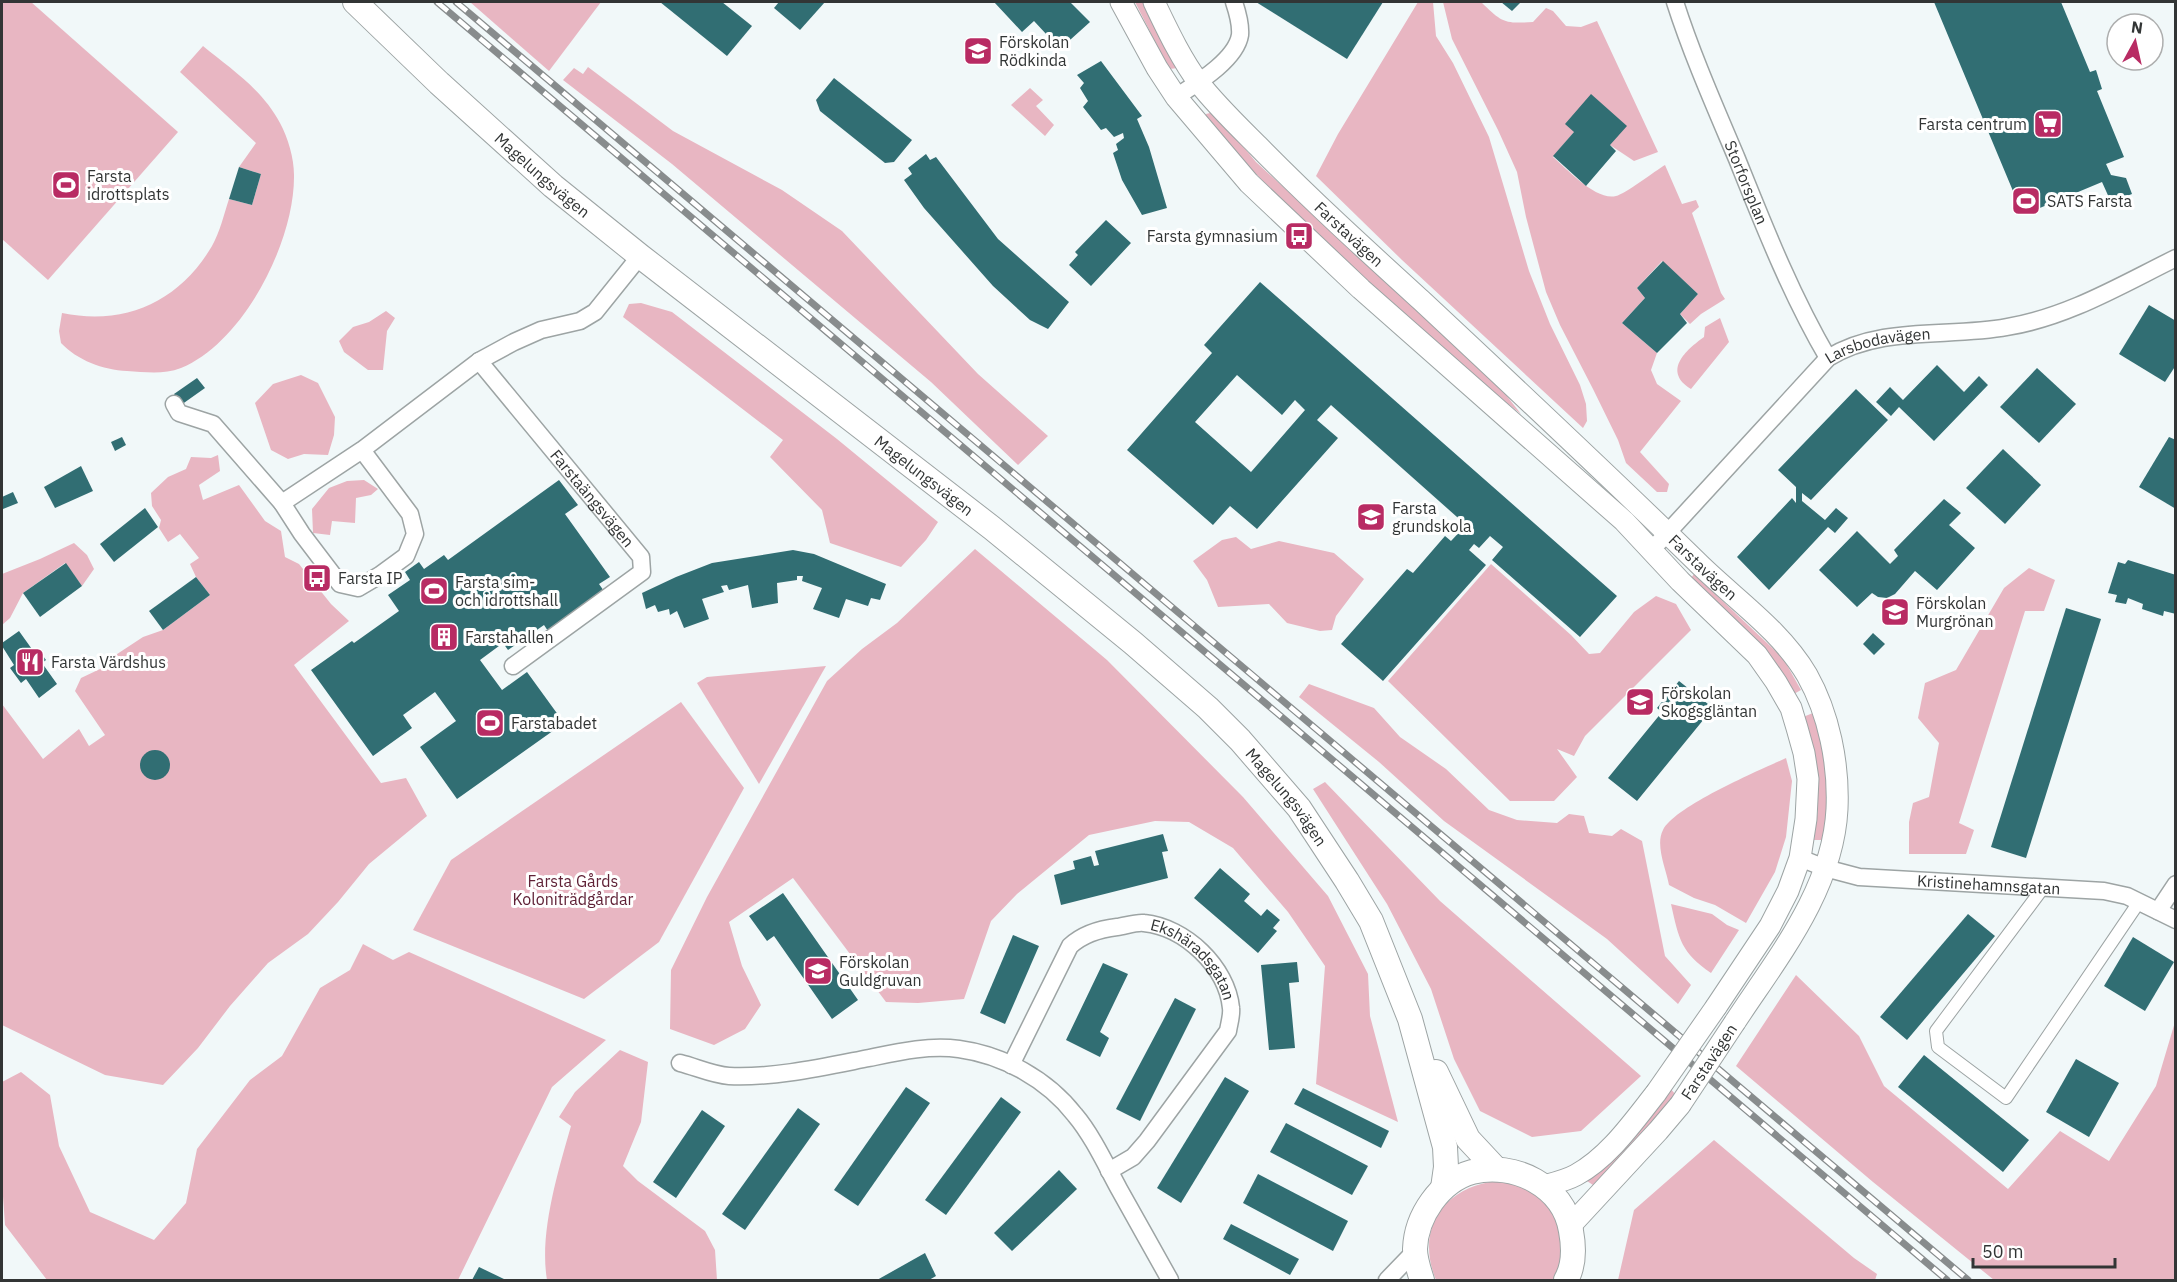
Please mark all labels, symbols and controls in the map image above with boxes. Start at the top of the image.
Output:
north arrow [2105,12,2165,72]
text: N [2130,16,2144,38]
place label: Förskolan Rödkinda [999,32,1069,70]
school or university icon: Förskolan Rödkinda [962,35,994,67]
supermarket icon: Farsta centrum [2032,108,2064,140]
place label: Farsta centrum [1918,114,2027,134]
street label: Magelungsvägen [490,128,594,222]
street label: Storforsplan [1720,137,1772,227]
place label: Farsta idrottsplats [87,166,170,204]
sports icon: Farsta idrottsplats [50,169,82,201]
sports icon: SATS Farsta [2010,185,2042,217]
place label: SATS Farsta [2047,191,2133,211]
street label: Farstavägen [1311,197,1388,271]
bus stop icon: Farsta gymnasium [1283,220,1315,252]
place label: Farsta gymnasium [1147,226,1278,246]
street label: Larsbodavägen [1821,323,1931,368]
street label: Magelungsvägen [871,431,978,520]
street label: Farstaängsvägen [546,445,639,551]
place label: Farsta grundskola [1392,498,1472,536]
school or university icon: Farsta grundskola [1355,501,1387,533]
street label: Farstavägen [1665,530,1742,604]
bus stop icon: Farsta IP [301,562,333,594]
place label: Farsta IP [338,568,403,588]
place label: Farsta sim- och idrottshall [455,572,558,610]
sports icon: Farsta sim- och idrottshall [418,575,450,607]
place label: Förskolan Murgrönan [1916,593,1994,631]
school or university icon: Förskolan Murgrönan [1879,596,1911,628]
building icon: Farstahallen [428,621,460,653]
place label: Farstahallen [465,627,554,647]
restaurant icon: Farsta Värdshus [14,646,46,678]
place label: Farsta Värdshus [51,652,166,672]
place label: Förskolan Skogsgläntan [1661,683,1757,721]
school or university icon: Förskolan Skogsgläntan [1624,686,1656,718]
sports icon: Farstabadet [474,707,506,739]
place label: Farstabadet [511,713,597,733]
street label: Magelungsvägen [1241,744,1331,850]
street label: Kristinehamnsgatan [1916,870,2061,898]
park label: Farsta Gårds Koloniträdgårdar [513,871,634,909]
street label: Ekshäradsgatan [1148,914,1239,1002]
place label: Förskolan Guldgruvan [839,952,922,990]
school or university icon: Förskolan Guldgruvan [802,955,834,987]
street label: Farstavägen [1676,1020,1741,1103]
scale bar [1973,1231,2116,1269]
text: 50 m [1982,1240,2024,1263]

